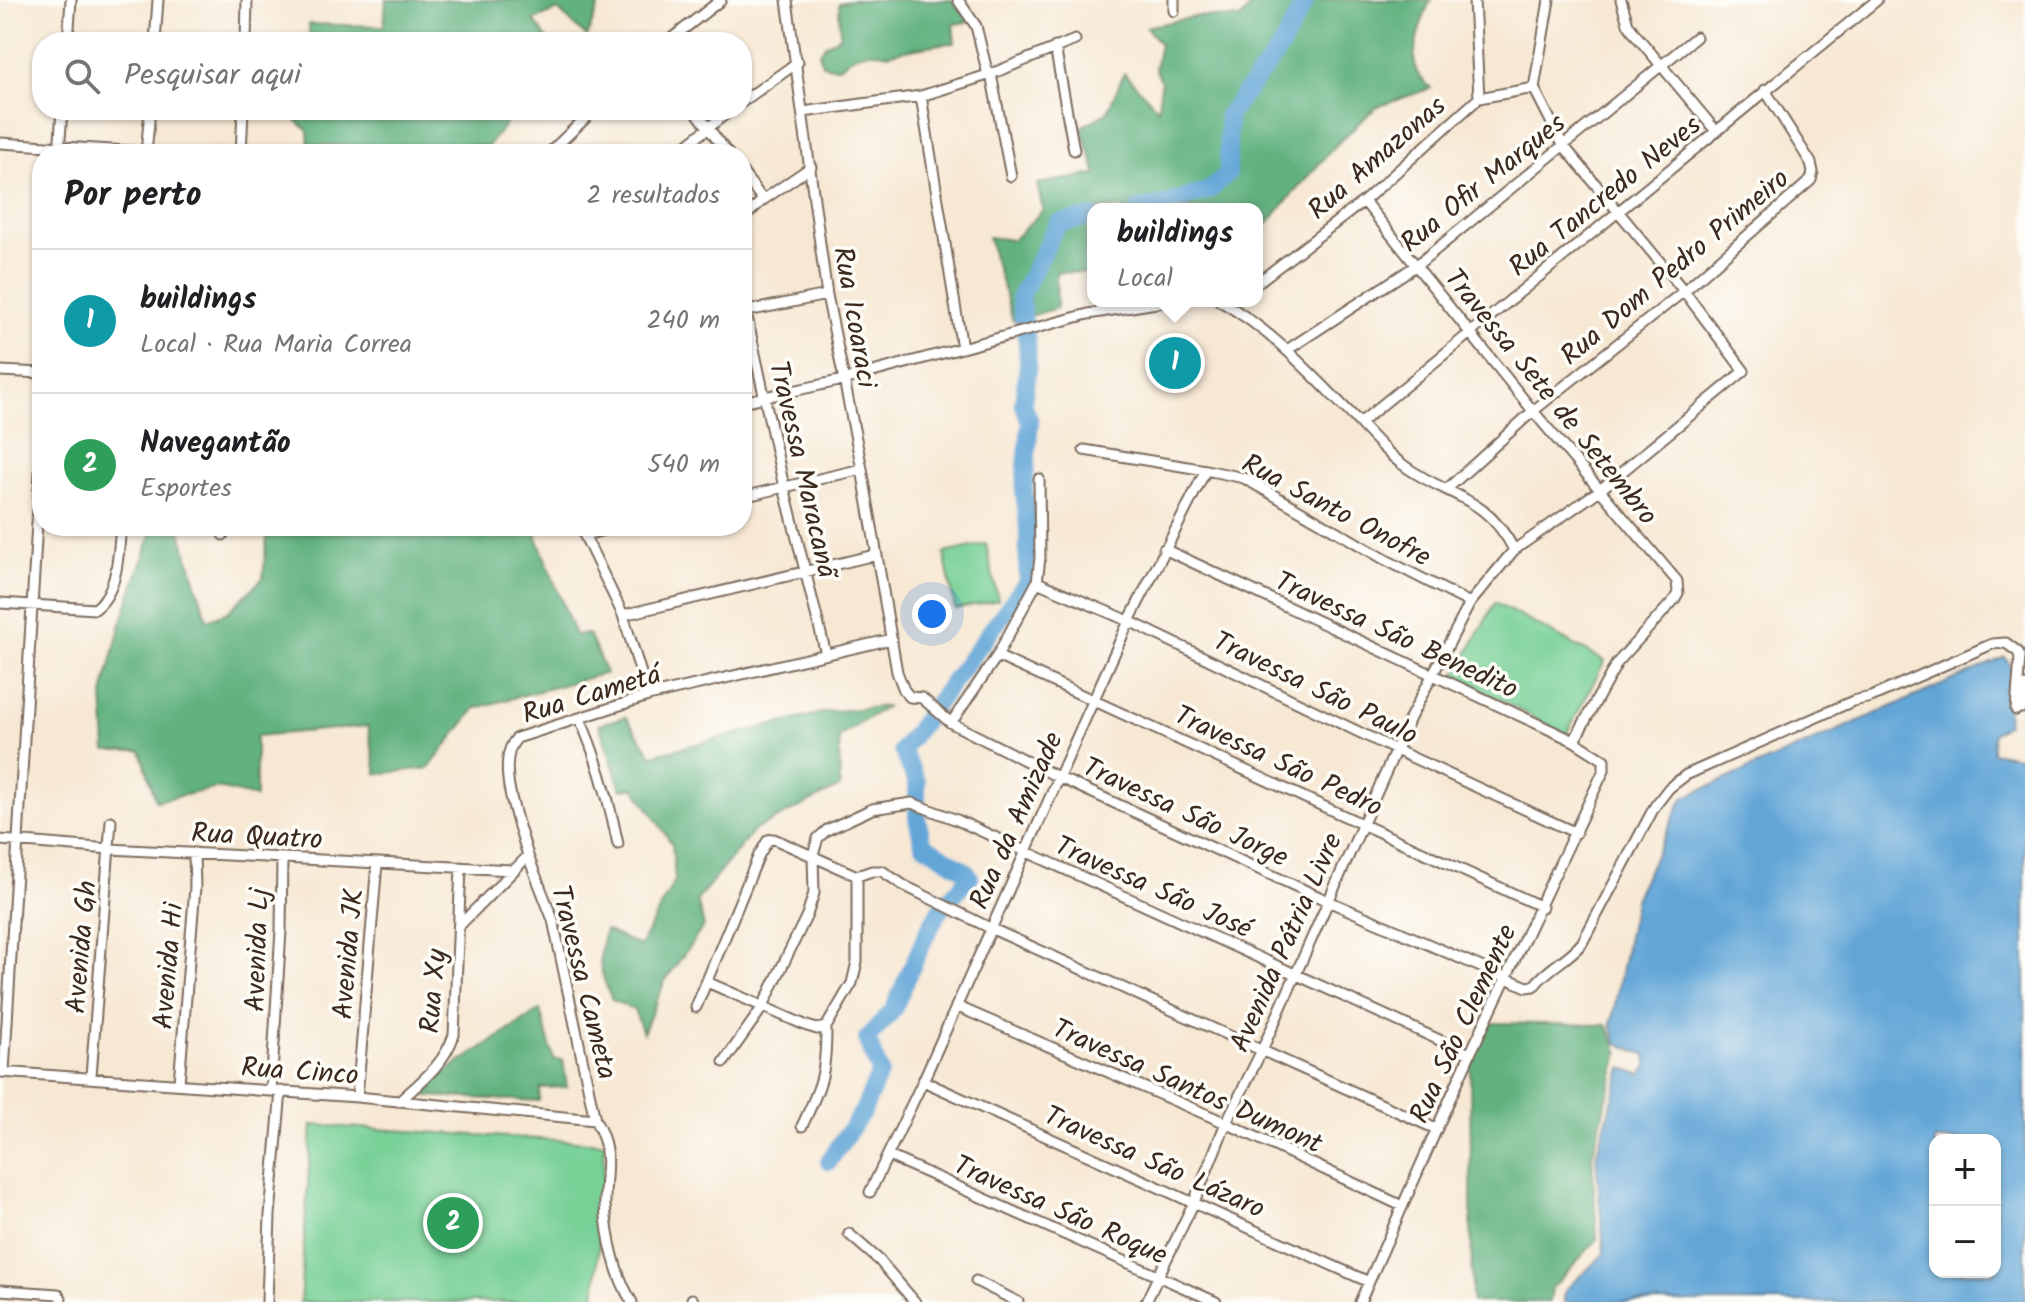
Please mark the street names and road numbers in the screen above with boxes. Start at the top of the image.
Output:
street label: Rua Amazonas [1298,86,1457,232]
street label: Rua Ofir Marques [1391,103,1576,265]
street label: Rua Tancredo Neves [1499,105,1712,289]
street label: Rua Dom Pedro Primeiro [1551,158,1800,378]
street label: Rua Icoaraci [819,243,888,393]
street label: Travessa Sete de Setembro [1432,259,1668,536]
street label: Travessa Maracanã [755,357,849,585]
street label: Rua Santo Onofre [1233,442,1439,580]
street label: Travessa São Benedito [1267,560,1525,712]
street label: Travessa São Paulo [1205,620,1425,758]
street label: Rua Cametá [517,652,669,738]
street label: Travessa São Pedro [1166,694,1390,830]
street label: Rua da Amizade [958,724,1077,917]
street label: Travessa São Jorge [1074,746,1296,881]
street label: Rua Quatro [190,812,324,863]
street label: Travessa São José [1047,825,1261,953]
street label: Avenida Pátria Livre [1219,825,1356,1060]
street label: Avenida Gh [54,879,111,1016]
street label: Travessa Cameta [537,881,628,1084]
street label: Avenida Lj [234,887,283,1013]
street label: Avenida JK [321,887,378,1021]
street label: Avenida Hi [142,900,198,1031]
street label: Rua São Clemente [1398,916,1530,1131]
street label: Rua Xy [408,946,461,1035]
street label: Travessa Santos Dumont [1045,1007,1331,1168]
street label: Rua Cinco [240,1046,360,1099]
street label: Travessa São Lázaro [1036,1094,1272,1232]
street label: Travessa São Roque [946,1144,1175,1279]

